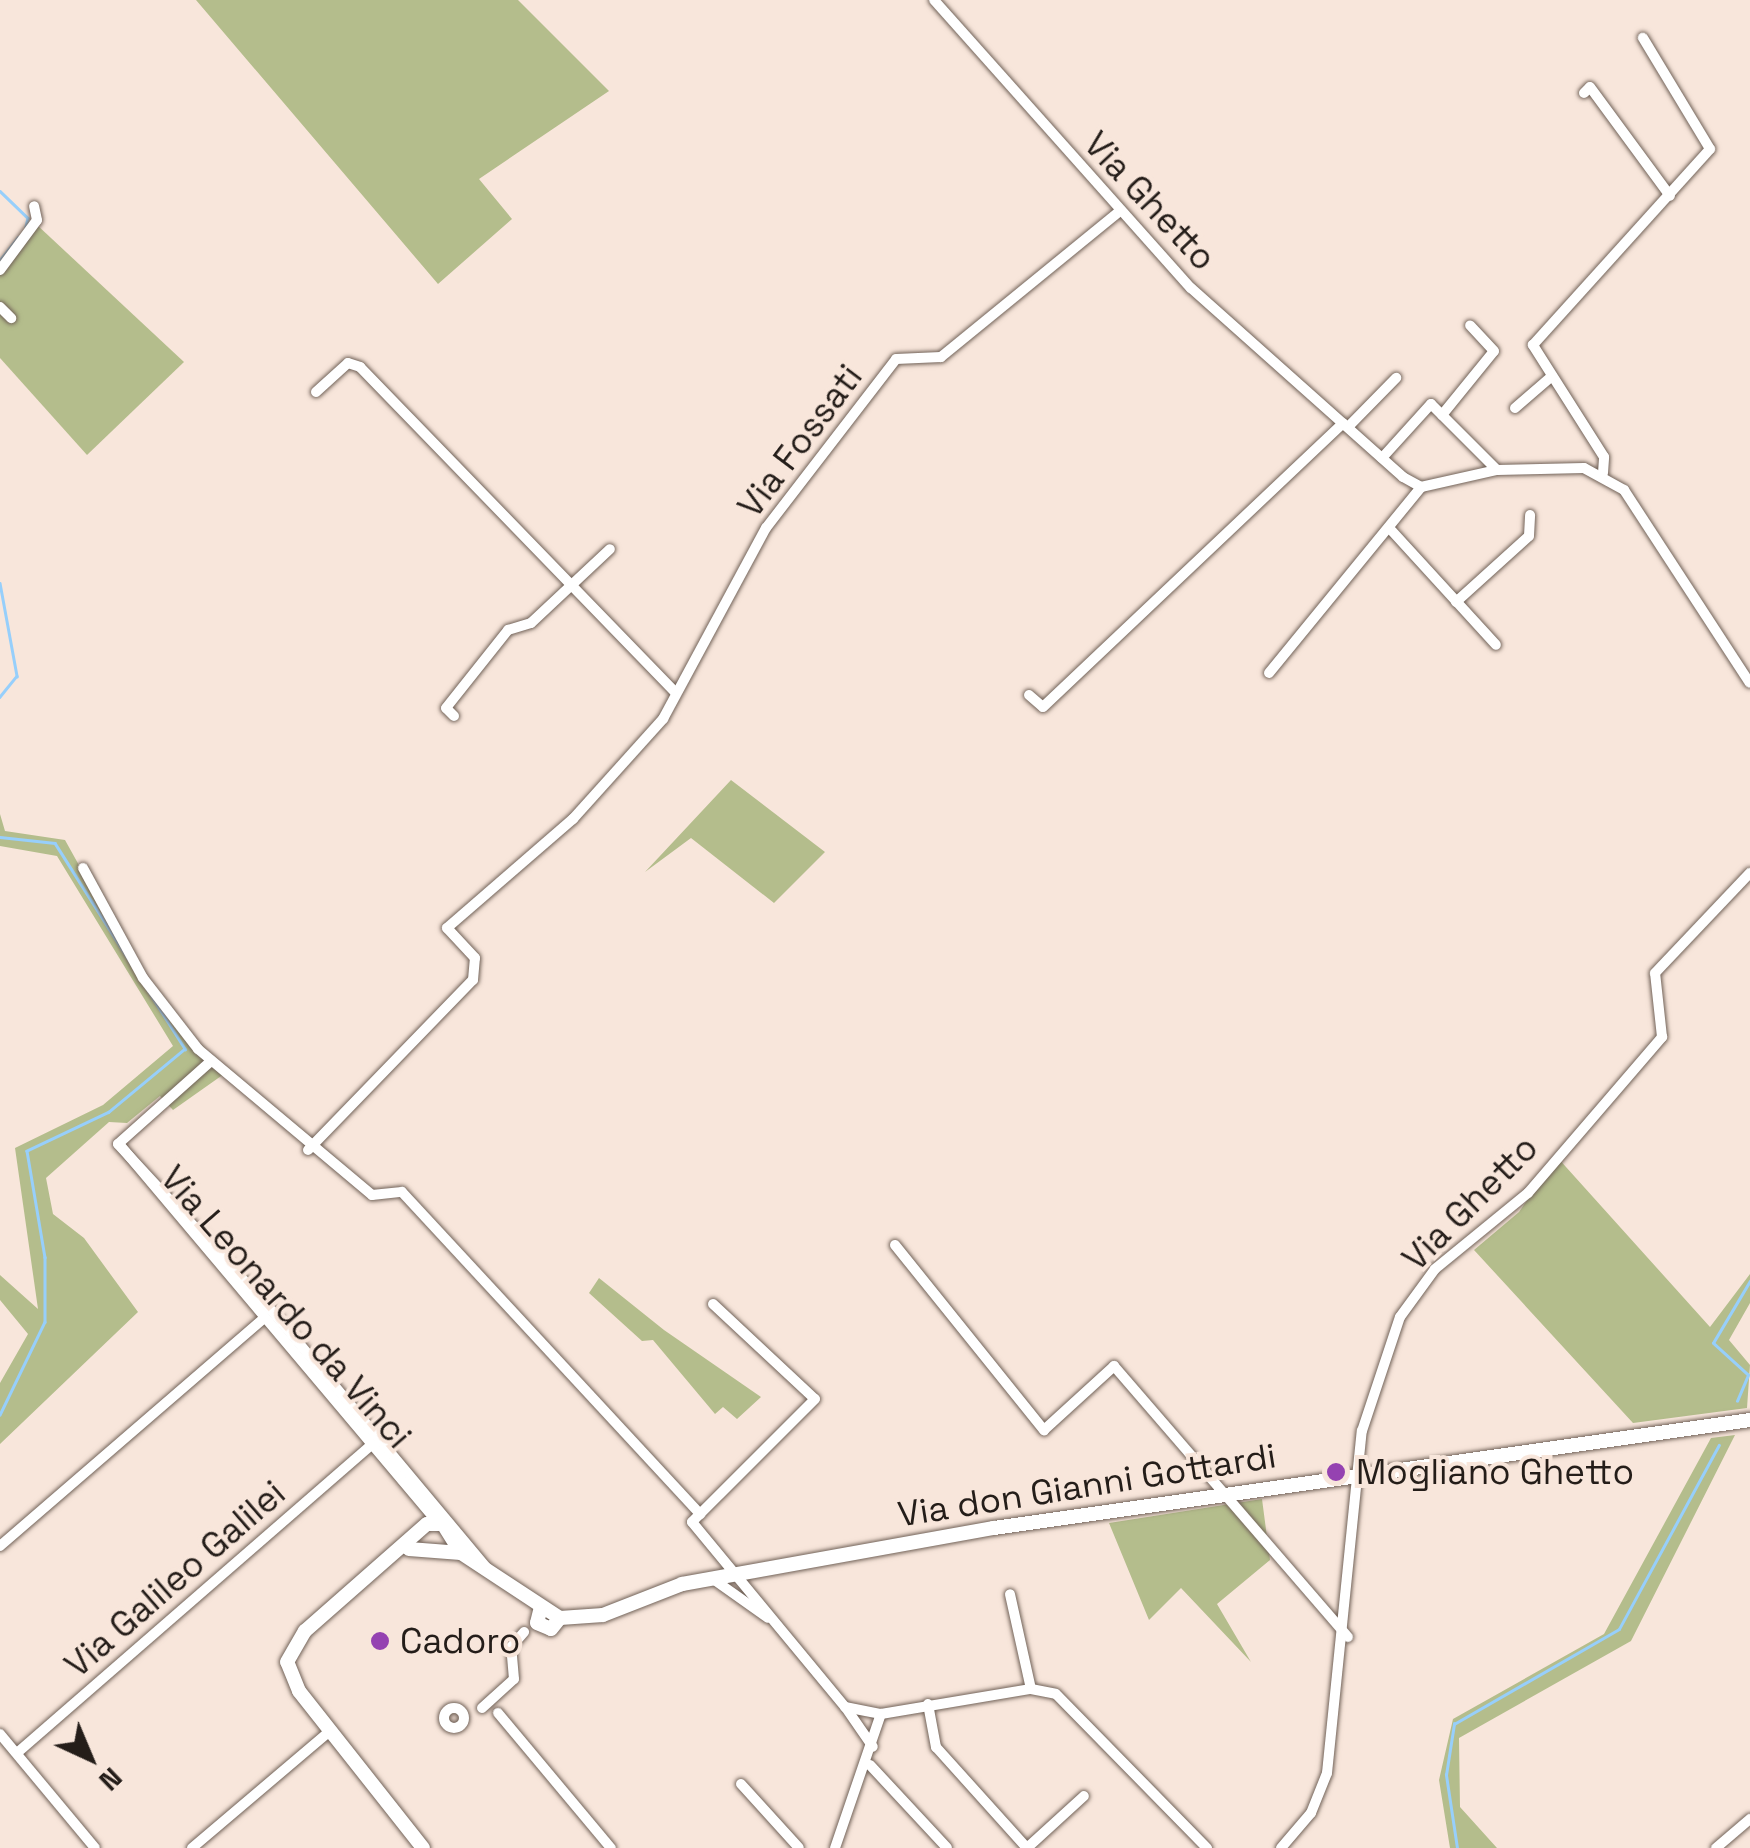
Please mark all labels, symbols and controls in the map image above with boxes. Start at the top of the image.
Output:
street label: Via Ghetto [1075,123,1225,279]
street label: Via Fossati [729,356,871,526]
street label: Via Ghetto [1394,1127,1546,1279]
street label: Via Leonardo da Vinci [152,1157,420,1457]
street label: Via don Gianni Gottardi [895,1434,1279,1536]
place label: Mogliano Ghetto [1356,1451,1634,1493]
marker: Mogliano Ghetto [1325,1461,1347,1483]
street label: Via Galileo Galilei [56,1472,294,1686]
place label: Cadoro [400,1620,520,1662]
marker: Cadoro [369,1630,391,1652]
north arrow [40,1708,140,1808]
text: N [92,1760,130,1799]

